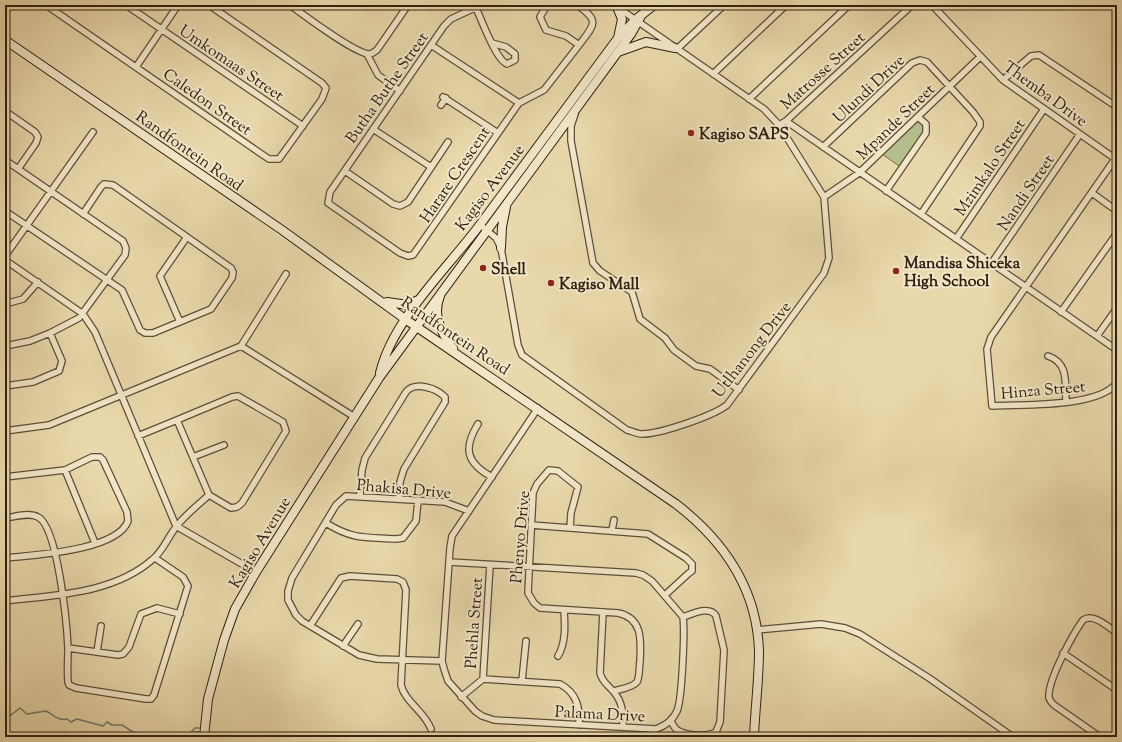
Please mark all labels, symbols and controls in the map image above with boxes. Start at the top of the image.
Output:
street label: Umkomaas Street [173,20,288,108]
street label: Matrosse Street [776,27,871,116]
street label: Butha Buthe Street [341,28,435,149]
street label: Ulundi Drive [828,50,911,129]
street label: Themba Drive [998,57,1091,133]
street label: Caledon Street [158,64,256,142]
street label: Mpande Street [852,79,941,166]
street label: Randfontein Road [130,106,247,198]
street label: Mzimkalo Street [950,115,1032,221]
street label: Harare Crescent [415,122,497,228]
place label: Kagiso SAPS [699,124,789,147]
marker: Kagiso SAPS [686,128,696,138]
street label: Kagiso Avenue [451,140,531,237]
street label: Nandi Street [993,150,1061,236]
place label: Mandisa Shiceka High School [904,253,1021,294]
place label: Shell [491,259,527,282]
marker: Shell [478,263,488,273]
marker: Mandisa Shiceka High School [891,266,901,276]
place label: Kagiso Mall [559,274,640,297]
marker: Kagiso Mall [546,278,556,288]
street label: Randfontein Road [396,292,514,382]
street label: Utlhanong Drive [708,297,798,404]
street label: Hinza Street [1000,376,1087,407]
street label: Phakisa Drive [356,475,452,506]
street label: Phenyo Drive [506,490,537,585]
street label: Kagiso Avenue [225,493,298,593]
street label: Phehla Street [461,576,490,670]
street label: Palama Drive [554,702,646,729]

